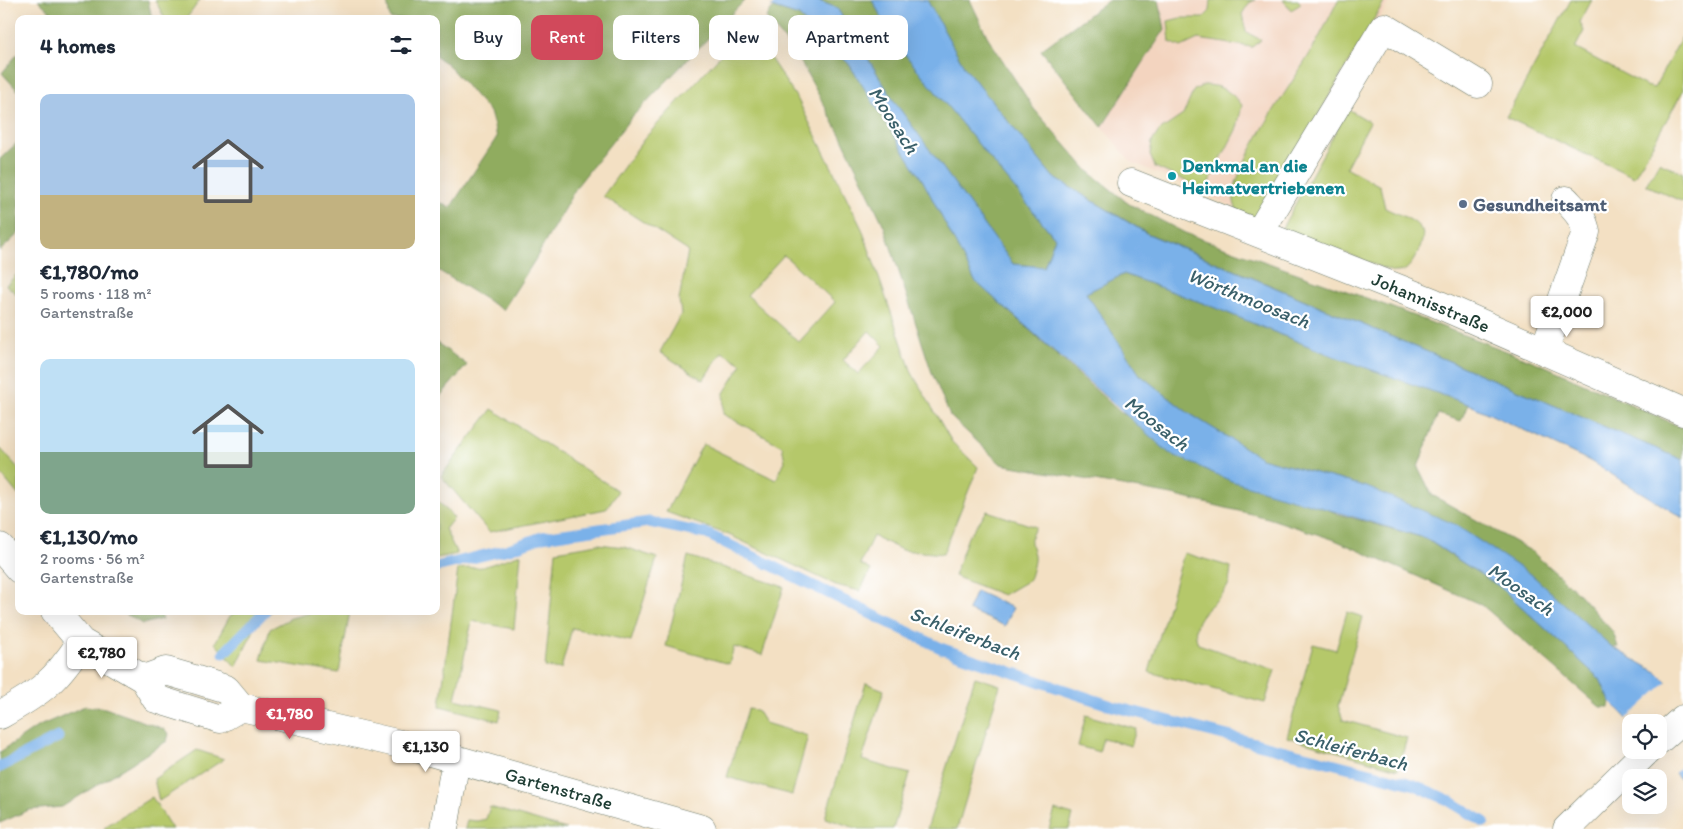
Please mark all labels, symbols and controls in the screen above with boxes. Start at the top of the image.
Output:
chip: Buy [455,15,521,60]
chip: Rent [531,15,603,60]
chip: Filters [613,15,699,60]
chip: New [709,15,778,60]
chip: Apartment [788,15,908,60]
icon: filters [387,31,415,59]
text: 4 homes [40,33,116,58]
water label: Moosach [863,82,925,158]
icon: home [183,126,273,216]
place label: Denkmal an die Heimatvertriebenen [1182,154,1345,199]
marker: Denkmal an die Heimatvertriebenen [1166,170,1178,182]
place label: Gesundheitsamt [1473,193,1608,216]
marker: Gesundheitsamt [1457,198,1469,210]
text: €1,780/mo [40,259,139,284]
water label: Wörthmoosach [1185,263,1314,333]
street label: Johannisstraße [1368,267,1493,338]
text: 5 rooms · 118 m² [40,284,151,303]
pin: €2,000 [1526,296,1608,338]
text: €2,000 [1542,302,1592,321]
text: Gartenstraße [40,303,134,322]
water label: Moosach [1120,390,1194,456]
icon: home [183,391,273,481]
text: €1,130/mo [40,524,138,549]
text: 2 rooms · 56 m² [40,549,145,568]
water label: Moosach [1483,558,1559,621]
text: Gartenstraße [40,568,134,587]
water label: Schleiferbach [906,601,1024,665]
pin: €2,780 [61,636,143,679]
text: €2,780 [78,643,126,662]
pin: €1,780 [249,698,331,740]
text: €1,780 [267,704,313,723]
map controls [1622,714,1667,814]
button: locate [1622,714,1667,759]
water label: Schleiferbach [1292,722,1411,776]
pin: €1,130 [385,730,467,773]
text: €1,130 [403,737,449,756]
street label: Gartenstraße [502,762,615,815]
button: layers [1622,769,1667,814]

